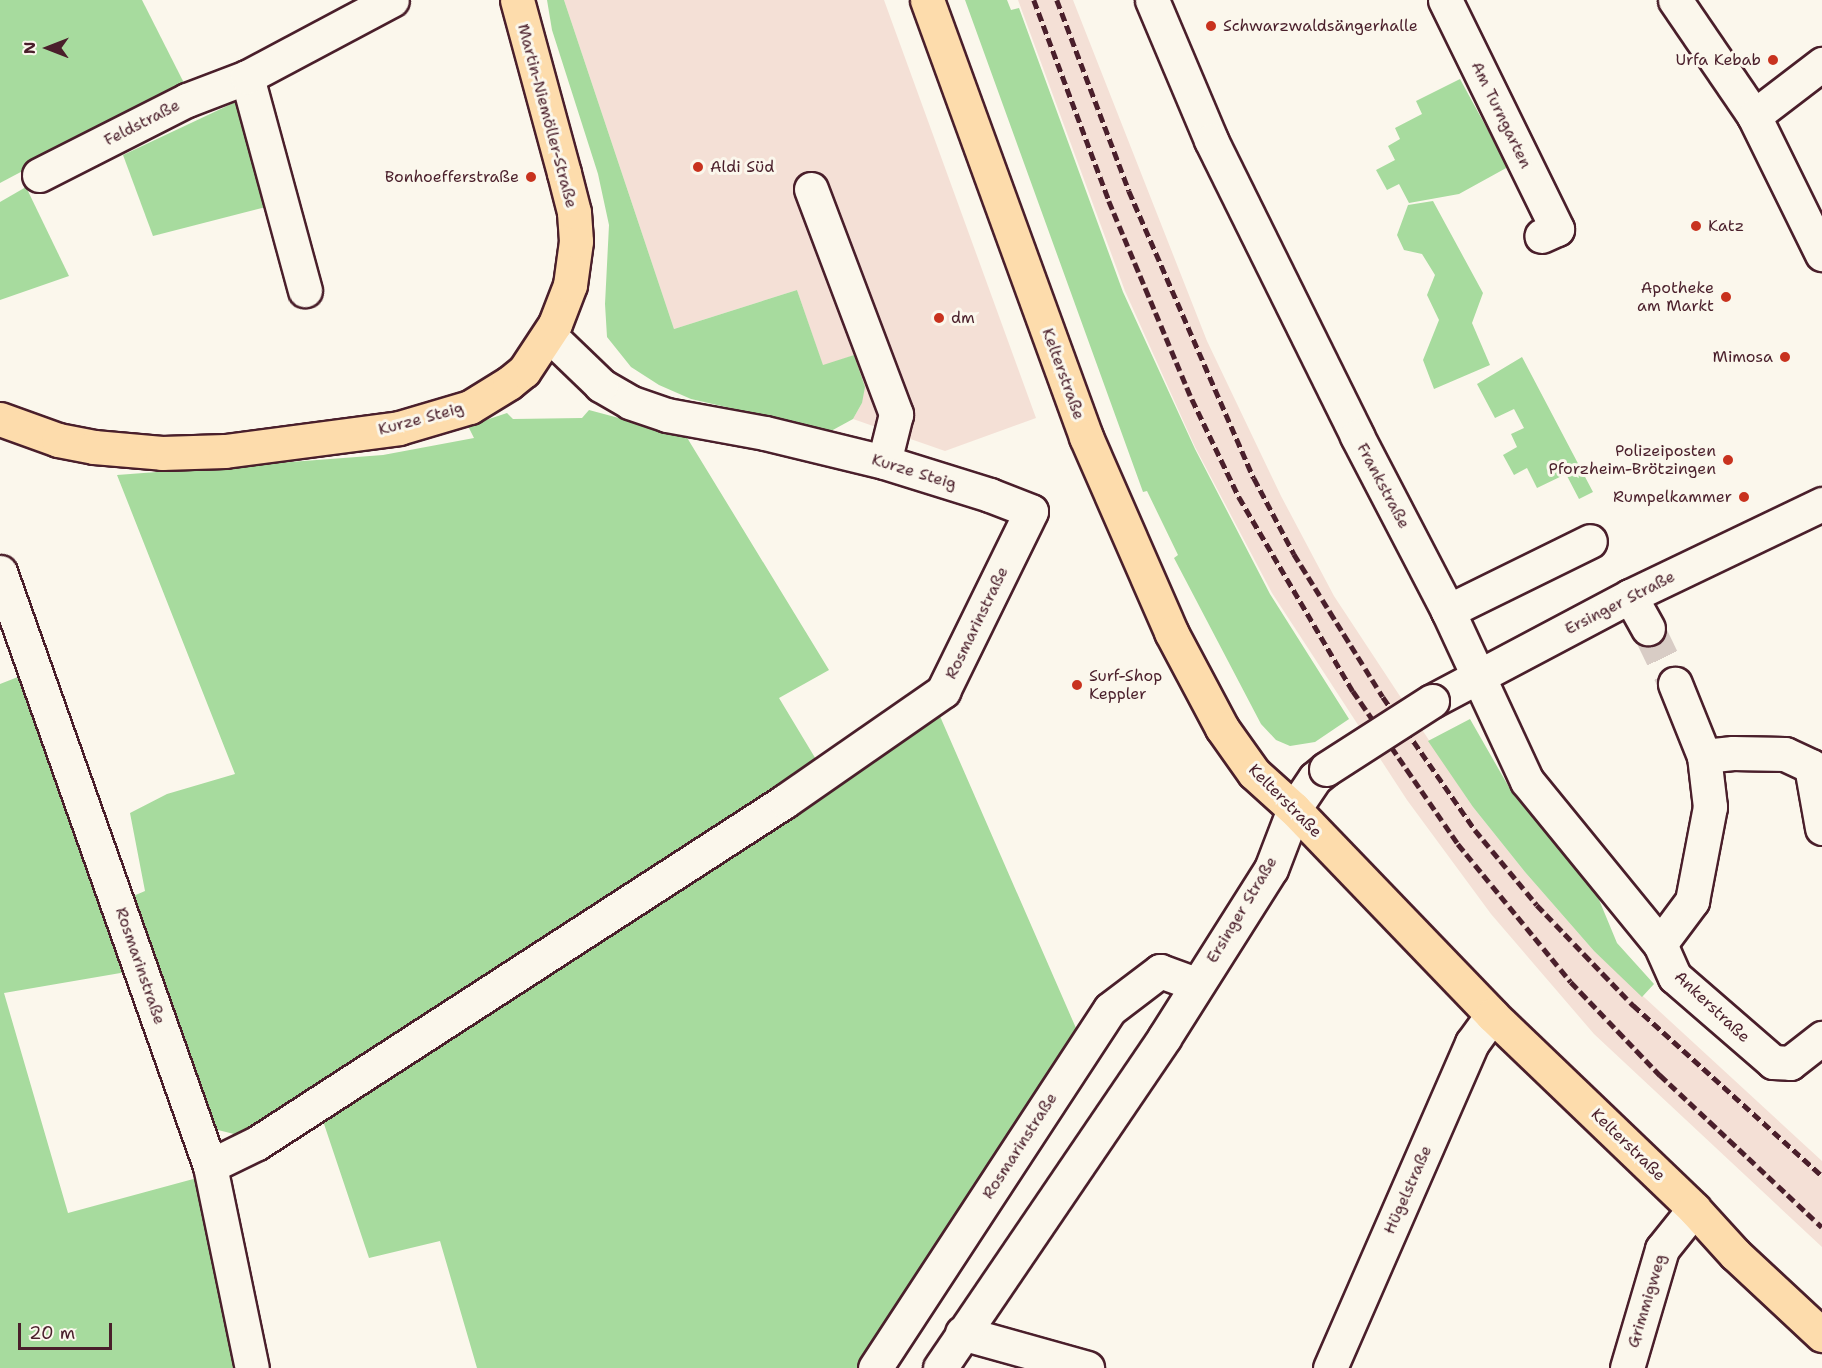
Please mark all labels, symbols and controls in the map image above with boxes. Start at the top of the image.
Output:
place label: Schwarzwaldsängerhalle [1223,16,1418,36]
north arrow [18,18,78,78]
marker: Schwarzwaldsängerhalle [1204,19,1218,33]
street label: Martin-Niemöller-Straße [513,22,581,210]
text: N [19,42,40,54]
place label: Urfa Kebab [1676,50,1761,70]
marker: Urfa Kebab [1766,53,1780,67]
street label: Am Turngarten [1467,58,1535,172]
street label: Feldstraße [101,96,183,150]
place label: Aldi Süd [710,157,774,177]
marker: Aldi Süd [691,160,705,174]
place label: Bonhoefferstraße [385,167,519,187]
marker: Bonhoefferstraße [524,170,538,184]
place label: Katz [1708,216,1744,236]
marker: Katz [1689,219,1703,233]
place label: Apotheke am Markt [1637,278,1714,316]
marker: Apotheke am Markt [1719,290,1733,304]
place label: dm [951,308,975,328]
marker: dm [932,311,946,325]
street label: Kelterstraße [1038,326,1088,422]
place label: Mimosa [1713,347,1773,367]
marker: Mimosa [1778,350,1792,364]
street label: Kurze Steig [376,398,466,440]
street label: Frankstraße [1352,440,1414,532]
place label: Polizeiposten Pforzheim-Brötzingen [1549,441,1716,479]
street label: Kurze Steig [869,450,959,494]
marker: Polizeiposten Pforzheim-Brötzingen [1721,453,1735,467]
place label: Rumpelkammer [1613,487,1732,507]
marker: Rumpelkammer [1737,490,1751,504]
street label: Rosmarinstraße [941,564,1013,682]
street label: Ersinger Straße [1562,567,1678,639]
place label: Surf-Shop Keppler [1089,666,1162,704]
marker: Surf-Shop Keppler [1070,678,1084,692]
street label: Kelterstraße [1244,760,1326,842]
street label: Ersinger Straße [1203,853,1281,967]
street label: Rosmarinstraße [111,905,169,1027]
street label: Ankerstraße [1670,967,1754,1047]
street label: Rosmarinstraße [979,1089,1061,1203]
street label: Kelterstraße [1587,1105,1669,1185]
street label: Hügelstraße [1380,1143,1436,1237]
street label: Grimmigweg [1624,1252,1670,1350]
scale bar [21,1311,116,1349]
text: 20 m [29,1321,75,1345]

